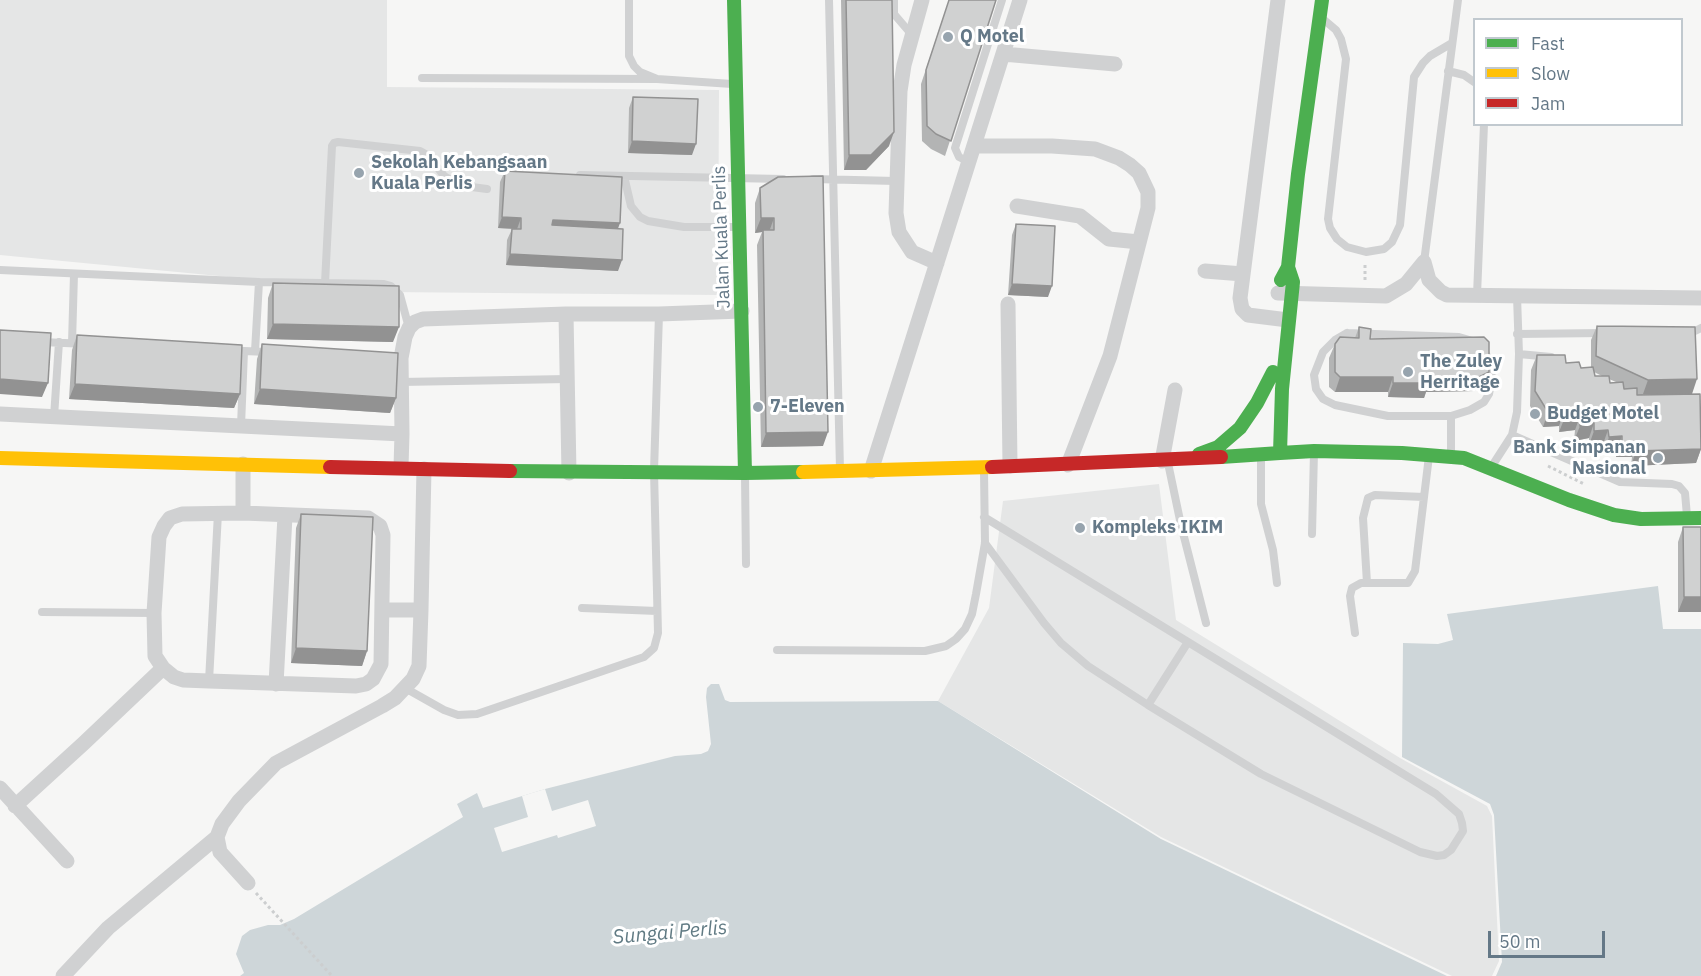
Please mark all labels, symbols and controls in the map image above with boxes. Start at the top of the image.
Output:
legend [1473,18,1683,126]
place label: Q Motel [960,26,1024,48]
marker: Q Motel [941,30,955,44]
text: Fast [1531,32,1565,55]
text: Slow [1531,62,1570,85]
text: Jam [1531,92,1566,115]
place label: Sekolah Kebangsaan Kuala Perlis [371,152,547,195]
street label: Jalan Kuala Perlis [709,165,735,309]
marker: Sekolah Kebangsaan Kuala Perlis [352,166,366,180]
place label: The Zuley Herritage [1420,351,1502,394]
marker: The Zuley Herritage [1401,365,1415,379]
place label: 7-Eleven [770,396,845,418]
marker: 7-Eleven [751,400,765,414]
place label: Budget Motel [1547,403,1659,425]
marker: Budget Motel [1528,407,1542,421]
place label: Bank Simpanan Nasional [1513,437,1646,480]
marker: Bank Simpanan Nasional [1651,451,1665,465]
place label: Kompleks IKIM [1092,517,1223,539]
marker: Kompleks IKIM [1073,521,1087,535]
water label: Sungai Perlis [612,916,728,950]
scale bar [1491,919,1608,957]
text: 50 m [1499,930,1541,953]

